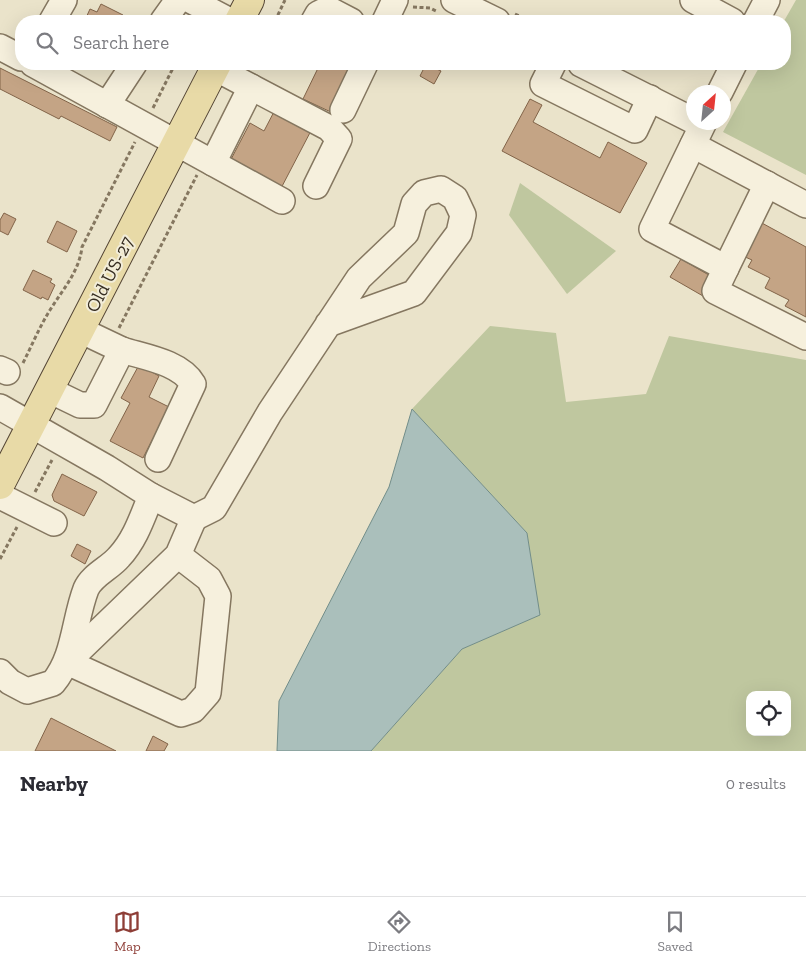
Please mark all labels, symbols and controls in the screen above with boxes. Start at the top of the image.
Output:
search box [15,15,791,70]
icon: search [33,29,61,57]
text: Search here [73,31,169,54]
north arrow [686,85,731,130]
street label: Old US-27 [81,232,138,316]
map controls [746,691,791,736]
button: locate [746,691,791,736]
text: Nearby [20,771,88,796]
text: 0 results [726,774,786,793]
tab: Map [113,908,141,955]
tab: Directions [368,908,431,955]
tab: Saved [658,908,693,955]

